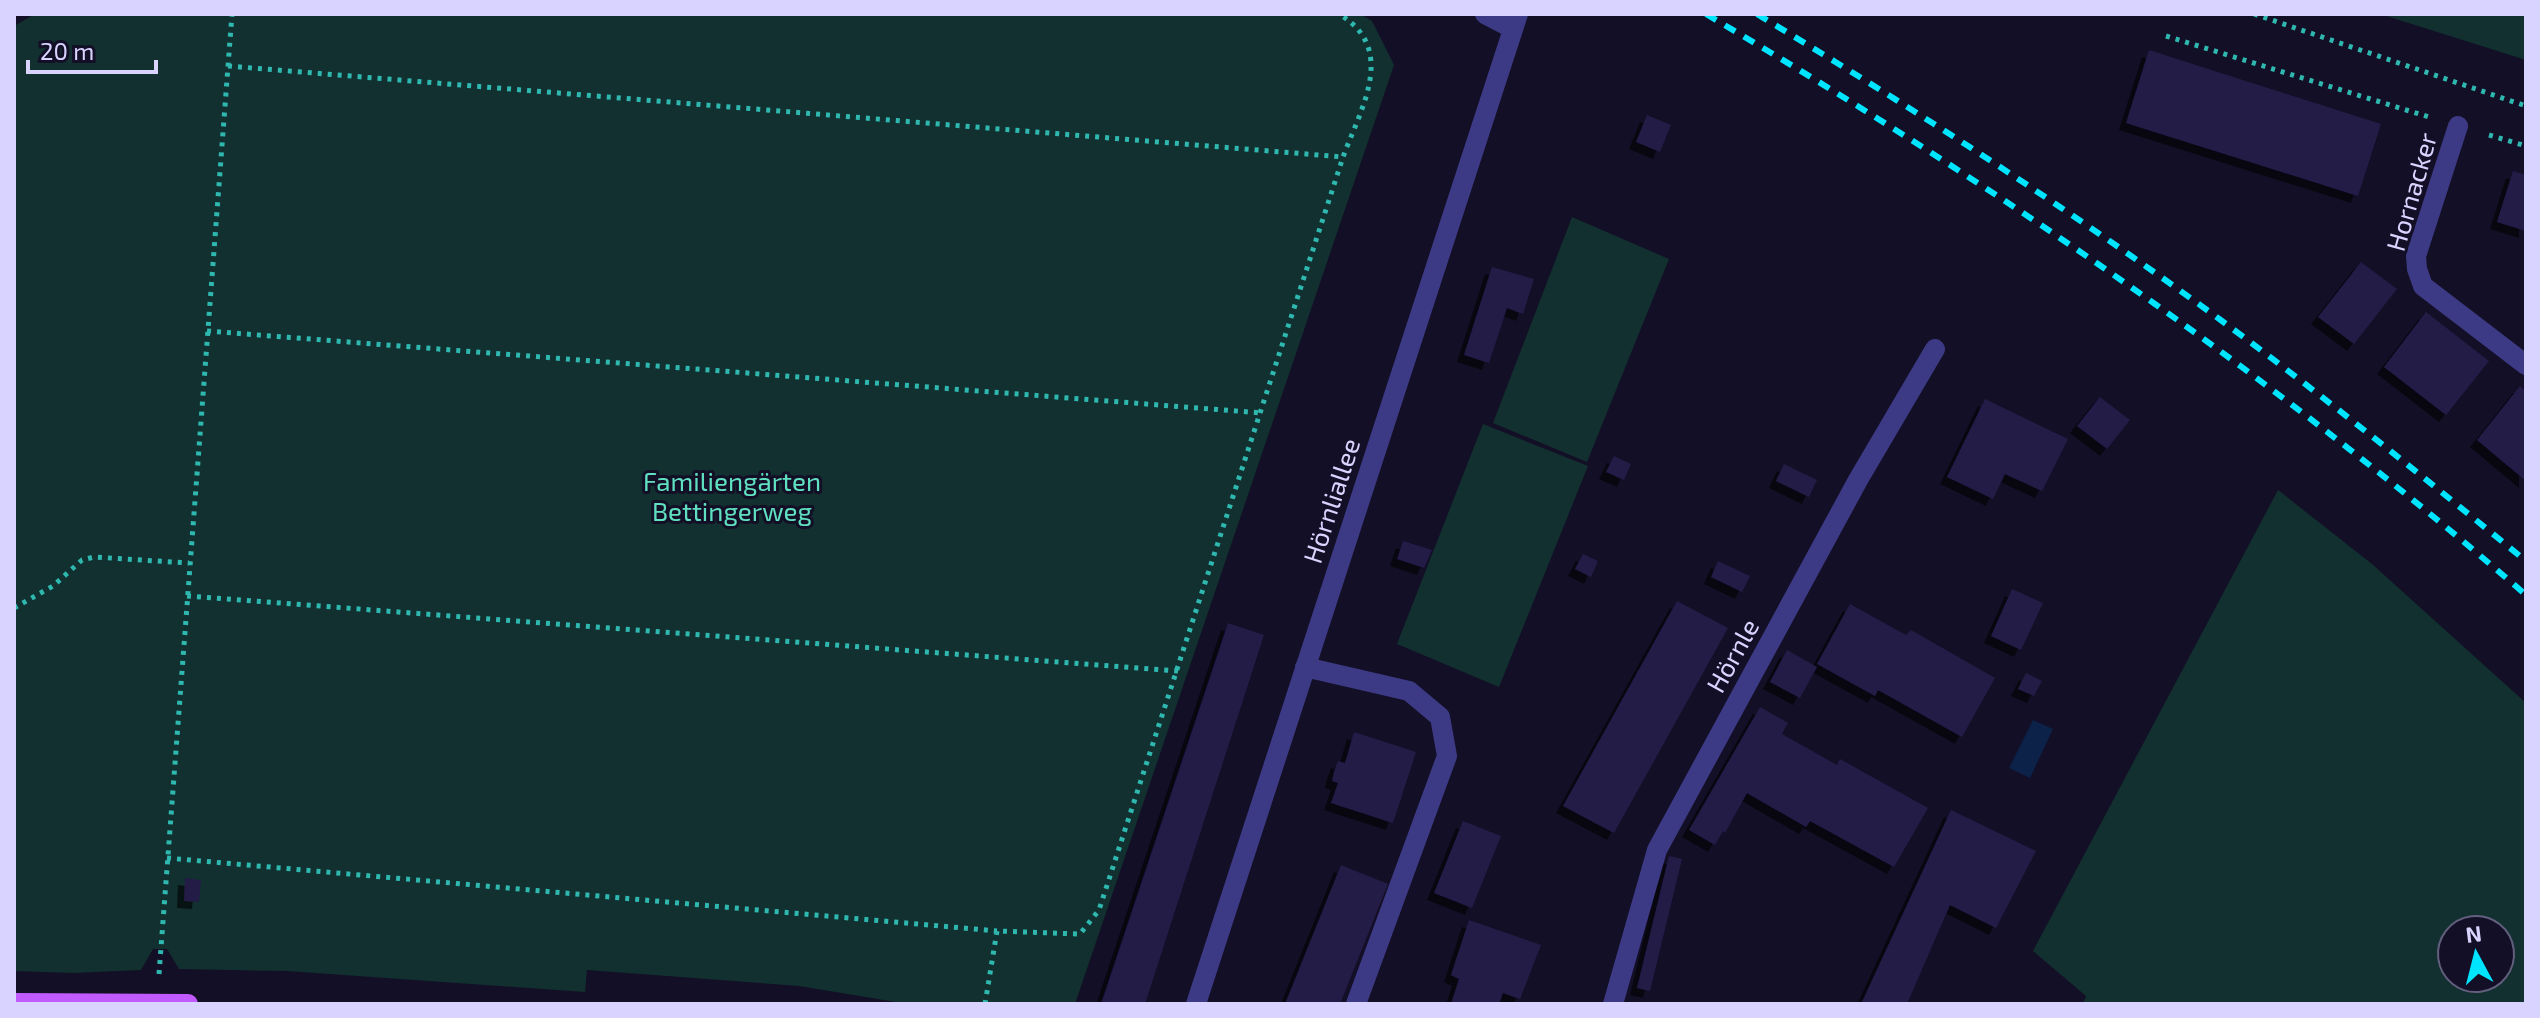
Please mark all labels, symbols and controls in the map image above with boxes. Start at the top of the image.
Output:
scale bar [28,24,156,74]
text: 20 m [40,36,94,65]
street label: Hornacker [2379,129,2442,254]
street label: Hörnliallee [1296,434,1365,567]
park label: Familiengärten Bettingerweg [643,465,821,526]
street label: Hörnle [1699,613,1764,697]
north arrow [2436,914,2516,994]
text: N [2464,919,2483,947]

